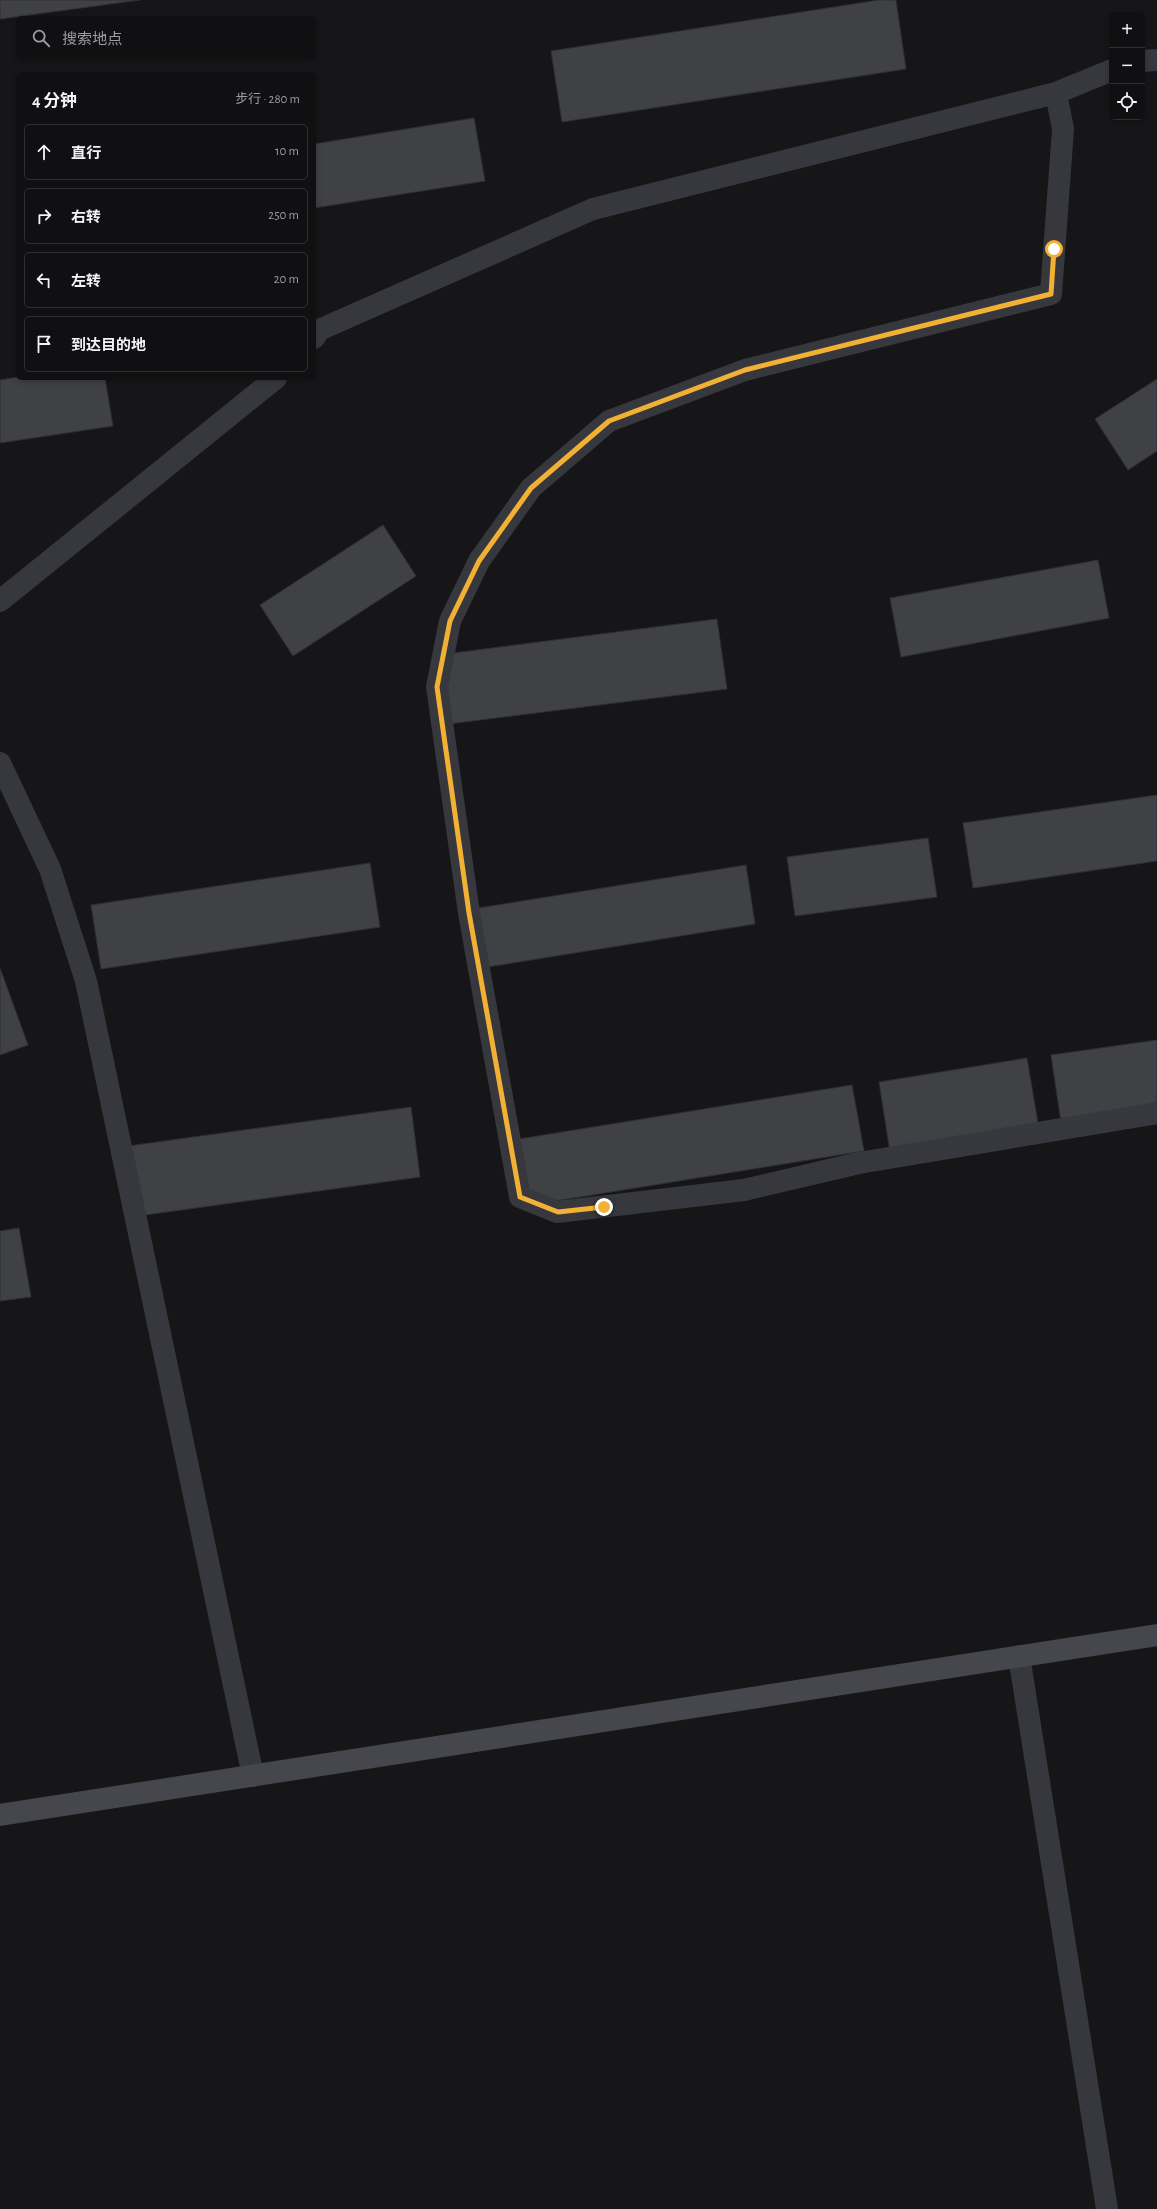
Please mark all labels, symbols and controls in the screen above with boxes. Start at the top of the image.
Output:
map controls [1109,12,1145,120]
button: + [1109,12,1145,48]
search box [16,16,316,60]
icon: search [30,27,52,49]
text: 搜索地点 [62,32,122,47]
button: − [1109,48,1145,84]
button: locate [1109,84,1145,120]
text: 4 分钟 [32,92,77,109]
text: 步行 · 280 m [235,93,300,106]
icon: ahead [33,141,55,163]
text: 10 m [275,145,299,158]
text: 直行 [71,146,101,161]
icon: right [33,205,55,227]
text: 250 m [268,209,299,222]
text: 右转 [71,210,101,225]
route start [1045,240,1063,258]
icon: left [33,269,55,291]
text: 20 m [274,273,299,286]
text: 左转 [71,274,101,289]
icon: arrive [33,333,55,355]
text: 到达目的地 [71,338,146,353]
route end [595,1198,613,1216]

